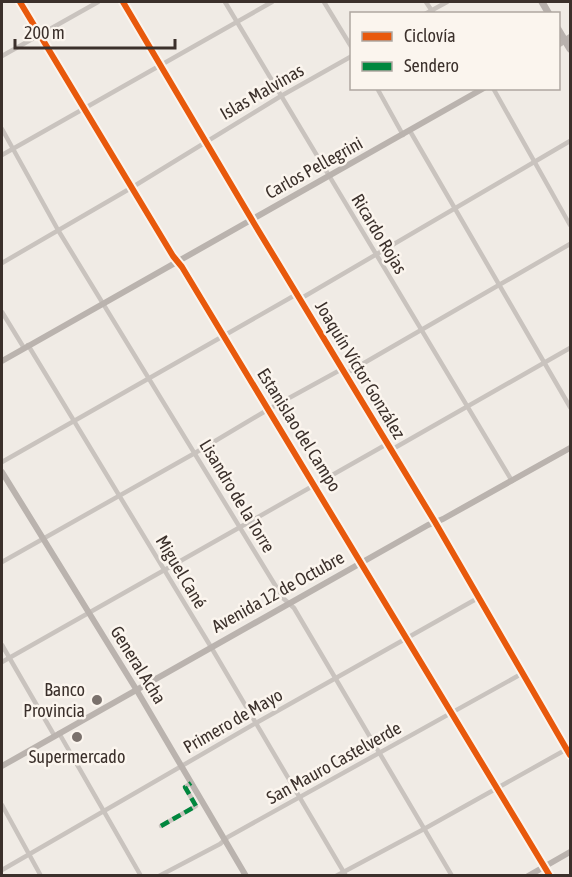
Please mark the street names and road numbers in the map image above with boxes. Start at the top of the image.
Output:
street label: Islas Malvinas [216,59,307,124]
street label: Carlos Pellegrini [261,132,366,203]
street label: Ricardo Rojas [347,190,411,277]
street label: Joaquín Víctor González [311,297,410,443]
street label: Estanislao del Campo [253,364,346,495]
street label: Lisandro de la Torre [195,435,279,556]
street label: Miguel Cané [151,531,211,612]
street label: Avenida 12 de Octubre [208,546,348,637]
street label: General Acha [106,622,171,708]
street label: Primero de Mayo [179,684,286,757]
street label: San Mauro Castelverde [263,717,405,808]

